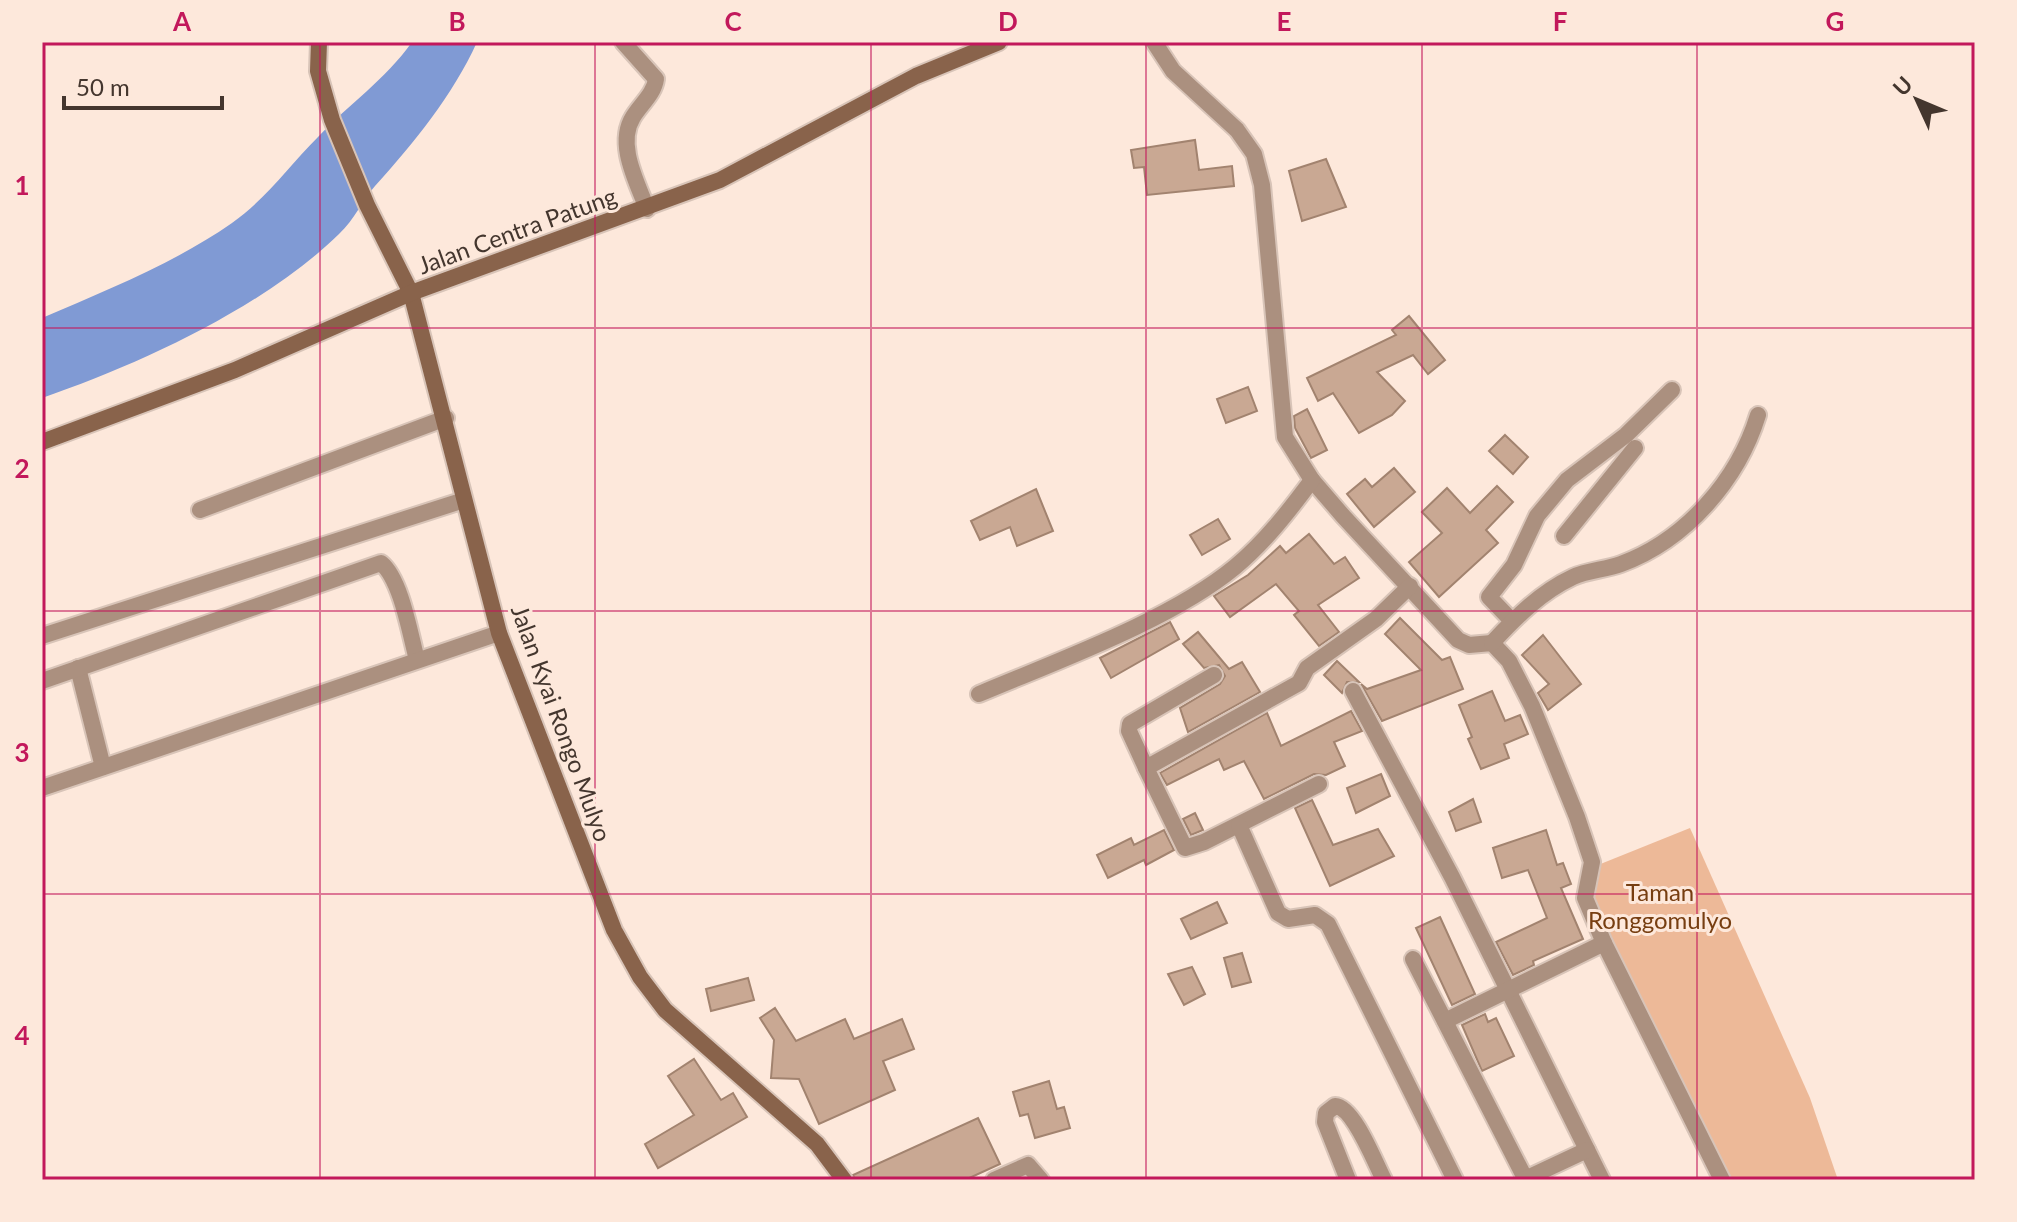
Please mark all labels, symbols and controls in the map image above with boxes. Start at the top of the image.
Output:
text: A [172,5,192,37]
text: B [448,5,466,37]
text: C [724,5,742,37]
text: D [998,5,1018,37]
text: E [1277,5,1291,37]
text: F [1553,5,1567,37]
text: G [1826,5,1844,37]
scale bar [64,60,222,110]
north arrow [1877,60,1957,140]
text: U [1887,71,1918,101]
text: 50 m [76,72,130,101]
text: 1 [14,169,30,201]
street label: Jalan Centra Patung [414,181,620,279]
text: 2 [14,452,30,484]
street label: Jalan Kyai Rongo Mulyo [506,601,618,845]
text: 3 [14,736,30,768]
park label: Taman Ronggomulyo [1588,877,1732,934]
text: 4 [14,1019,30,1051]

